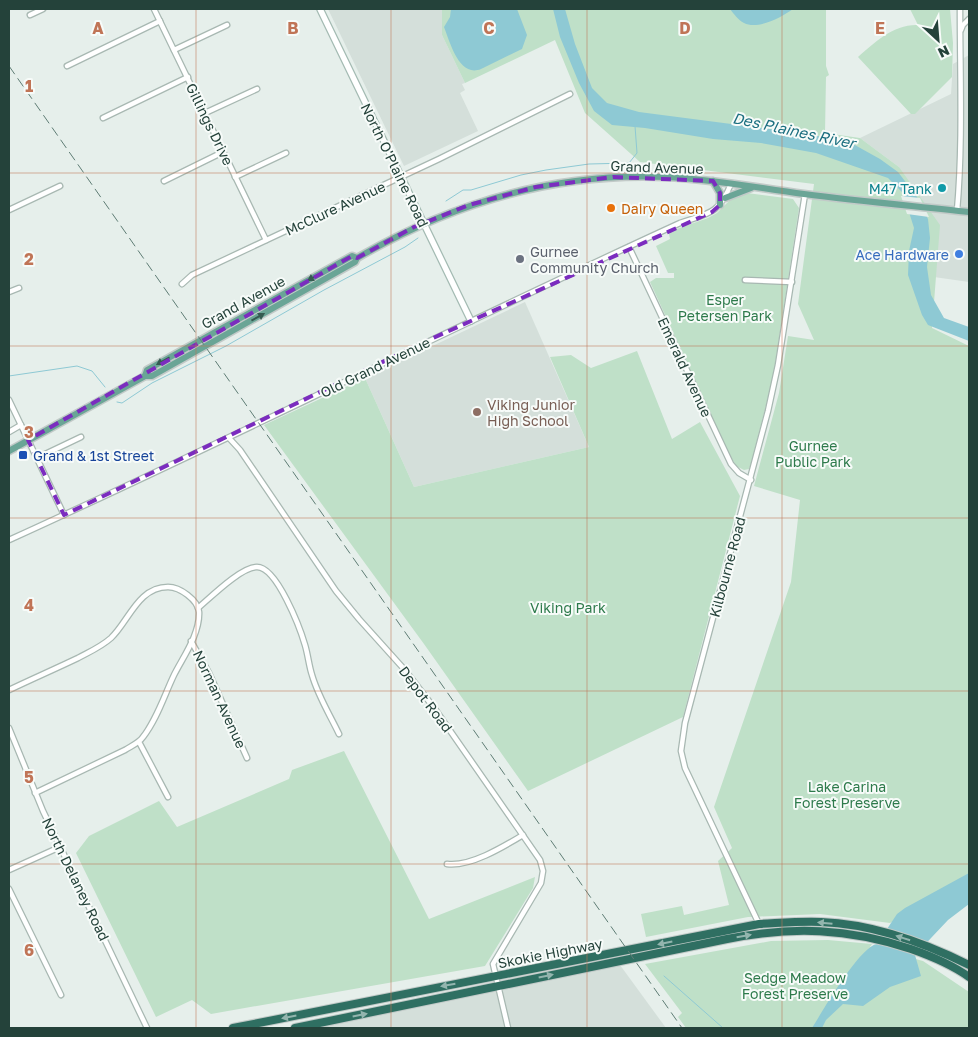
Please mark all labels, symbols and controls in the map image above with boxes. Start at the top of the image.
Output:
north arrow [913,15,963,65]
text: A [92,18,104,38]
text: B [287,18,299,38]
text: C [483,18,495,38]
text: D [679,18,691,38]
text: E [875,18,885,38]
text: N [935,42,952,62]
text: 1 [25,76,33,96]
street label: Gillings Drive [183,80,237,168]
street label: North O'Plaine Road [358,100,432,230]
water label: Des Plaines River [731,108,859,152]
street label: Grand Avenue [610,157,704,177]
street label: McClure Avenue [282,177,388,239]
place label: M47 Tank [869,180,932,197]
marker: M47 Tank [936,182,948,194]
place label: Dairy Queen [621,200,703,217]
marker: Dairy Queen [605,202,617,214]
place label: Gurnee Community Church [530,243,659,276]
place label: Ace Hardware [856,246,949,263]
marker: Ace Hardware [953,248,965,260]
text: 2 [24,249,34,269]
marker: Gurnee Community Church [514,253,526,265]
street label: Grand Avenue [198,272,288,332]
one-way arrow [307,273,321,281]
park label: Esper Petersen Park [678,291,772,324]
one-way arrow [251,313,265,321]
street label: Emerald Avenue [654,314,716,420]
street label: Old Grand Avenue [317,333,433,401]
one-way arrow [157,356,170,365]
place label: Viking Junior High School [487,396,576,429]
marker: Viking Junior High School [471,406,483,418]
text: 3 [24,422,34,442]
park label: Gurnee Public Park [775,437,851,470]
place label: Grand & 1st Street [33,447,154,464]
marker: Grand & 1st Street [17,449,29,461]
street label: Kilbourne Road [705,515,749,619]
text: 4 [24,595,34,615]
park label: Viking Park [530,599,606,616]
street label: Norman Avenue [190,647,250,751]
street label: Depot Road [396,663,456,735]
text: 5 [24,767,34,787]
park label: Lake Carina Forest Preserve [794,778,900,811]
street label: North Delaney Road [39,815,113,943]
one-way arrow [817,918,833,926]
one-way arrow [737,931,753,939]
one-way arrow [896,933,911,941]
street label: Skokie Highway [496,934,604,971]
one-way arrow [657,939,672,947]
text: 6 [24,940,34,960]
park label: Sedge Meadow Forest Preserve [742,969,848,1002]
one-way arrow [539,972,555,980]
one-way arrow [440,982,456,990]
one-way arrow [352,1011,367,1019]
one-way arrow [281,1013,296,1021]

